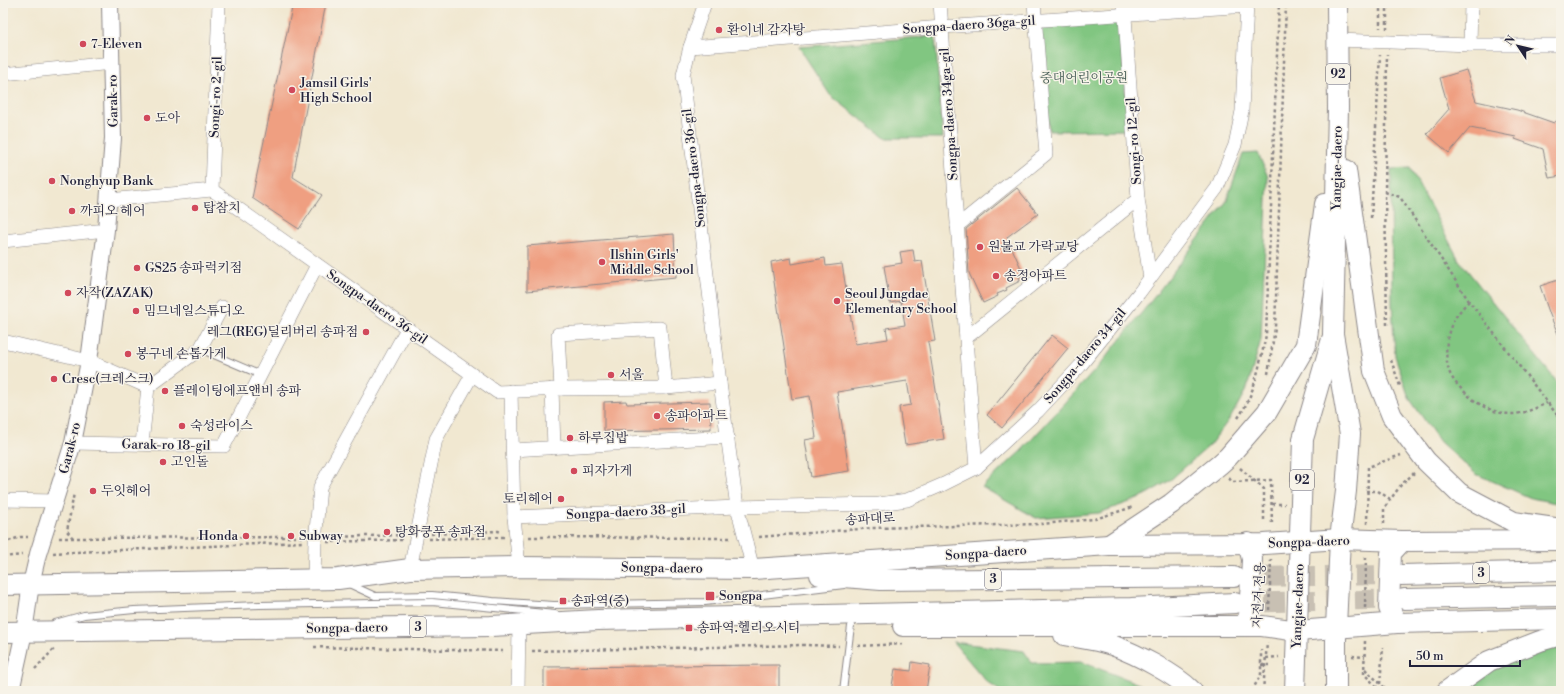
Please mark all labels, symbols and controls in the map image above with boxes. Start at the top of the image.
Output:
street label: Songpa-daero 36ga-gil [902,12,1036,38]
place label: 환이네 감자탕 [727,22,805,38]
marker: 환이네 감자탕 [714,25,724,35]
north arrow [1498,26,1538,66]
text: N [1502,33,1519,48]
place label: 7-Eleven [91,36,142,52]
marker: 7-Eleven [78,39,88,49]
street label: Songpa-daero 34ga-gil [936,47,962,181]
street label: Songi-ro 2-gil [207,56,225,138]
road number: 92 [1326,64,1350,84]
park label: 중대어린이공원 [1040,70,1128,86]
street label: Garak-ro [105,74,121,128]
place label: Jamsil Girls' High School [299,75,372,106]
marker: Jamsil Girls' High School [287,85,297,95]
street label: Songi-ro 12-gil [1123,97,1145,185]
street label: Songpa-daero 36-gil [679,108,709,228]
place label: 도아 [155,110,181,126]
marker: 도아 [142,113,152,123]
street label: Yangjae-daero [1328,125,1346,212]
place label: Nonghyup Bank [60,173,154,189]
marker: Nonghyup Bank [47,176,57,186]
place label: 탑참치 [203,200,241,216]
place label: 까피오 헤어 [80,203,145,219]
marker: 탑참치 [190,203,200,213]
marker: 까피오 헤어 [67,206,77,216]
place label: 원불교 가락교당 [988,239,1079,255]
marker: 원불교 가락교당 [975,242,985,252]
place label: Ilshin Girls' Middle School [610,247,694,278]
marker: Ilshin Girls' Middle School [597,257,607,267]
place label: GS25 송파럭키점 [145,260,242,276]
marker: GS25 송파럭키점 [132,263,142,273]
street label: Songpa-daero 36-gil [323,266,431,348]
place label: 송정아파트 [1004,268,1067,284]
marker: 송정아파트 [991,271,1001,281]
place label: 자작(ZAZAK) [76,285,153,301]
place label: Seoul Jungdae Elementary School [845,286,957,317]
marker: 자작(ZAZAK) [63,288,73,298]
marker: Seoul Jungdae Elementary School [832,296,842,306]
place label: 밈므네일스튜디오 [144,303,245,319]
street label: Songpa-daero 34-gil [1040,305,1130,407]
marker: 밈므네일스튜디오 [131,306,141,316]
place label: 레그(REG)딜리버리 송파점 [207,324,358,340]
marker: 레그(REG)딜리버리 송파점 [361,327,371,337]
place label: 봉구네 손톱가게 [136,346,227,362]
marker: 봉구네 손톱가게 [123,349,133,359]
place label: 서울 [619,367,645,383]
marker: 서울 [606,370,616,380]
place label: Cresc(크레스크) [62,371,154,387]
marker: Cresc(크레스크) [49,374,59,384]
place label: 플레이팅에프앤비 송파 [173,383,302,399]
marker: 플레이팅에프앤비 송파 [160,386,170,396]
place label: 송파아파트 [665,408,728,424]
marker: 송파아파트 [652,411,662,421]
place label: 숙성라이스 [190,418,253,434]
street label: Garak-ro [56,420,84,476]
marker: 숙성라이스 [177,421,187,431]
place label: 하루집밥 [578,430,629,446]
marker: 하루집밥 [565,433,575,443]
street label: Garak-ro 18-gil [121,436,211,454]
place label: 고인돌 [171,454,209,470]
marker: 고인돌 [158,457,168,467]
place label: 피자가게 [582,463,632,479]
marker: 피자가게 [569,466,579,476]
road number: 92 [1290,470,1314,490]
place label: 두잇헤어 [101,483,151,499]
marker: 두잇헤어 [88,486,98,496]
place label: 토리헤어 [503,491,553,507]
marker: 토리헤어 [556,494,566,504]
street label: Songpa-daero 38-gil [566,501,686,523]
street label: 송파대로 [844,510,896,528]
place label: 탕화쿵푸 송파점 [395,524,486,540]
marker: 탕화쿵푸 송파점 [382,527,392,537]
place label: Honda [199,528,238,544]
place label: Subway [299,528,344,544]
marker: Honda [241,531,251,541]
marker: Subway [286,531,296,541]
street label: Songpa-daero [1268,533,1350,551]
street label: Songpa-daero [945,542,1027,564]
street label: Songpa-daero [621,559,703,577]
street label: 자전거 전용 [1249,561,1269,628]
street label: Yangjae-daero [1288,563,1307,650]
road number: 3 [1473,563,1489,583]
road number: 3 [985,569,1001,589]
place label: Songpa [719,588,763,604]
marker: Songpa [704,590,716,602]
place label: 송파역(중) [571,593,629,609]
marker: 송파역(중) [558,596,568,606]
road number: 3 [410,617,426,637]
street label: Songpa-daero [306,619,388,637]
place label: 송파역.헬리오시티 [697,620,800,636]
marker: 송파역.헬리오시티 [684,623,694,633]
scale bar [1410,642,1520,668]
text: 50 m [1416,649,1444,664]

